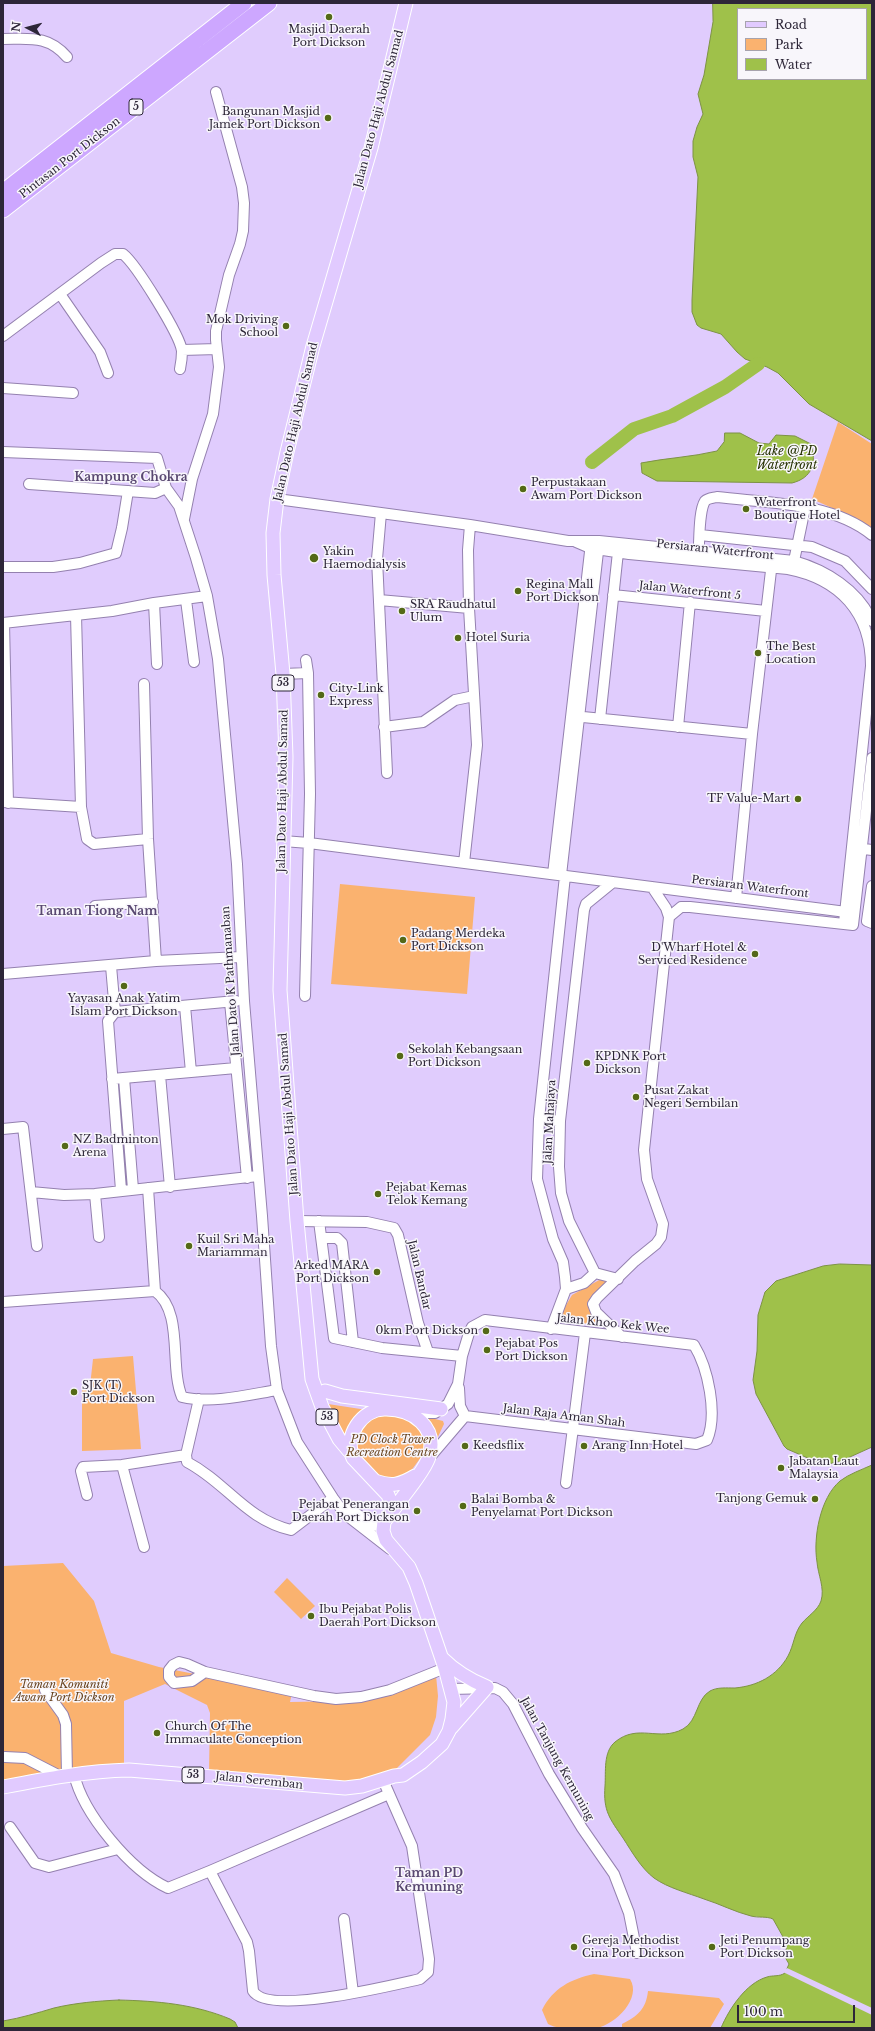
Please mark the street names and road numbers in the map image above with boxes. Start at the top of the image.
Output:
street label: Jalan Dato Haji Abdul Samad [352,29,406,189]
road number: 5 [129,99,143,115]
street label: Pintasan Port Dickson [17,115,123,201]
street label: Jalan Dato Haji Abdul Samad [271,341,321,503]
street label: Persiaran Waterfront [656,537,774,563]
street label: Jalan Waterfront 5 [638,579,742,603]
road number: 53 [272,675,294,691]
street label: Jalan Dato Haji Abdul Samad [275,709,291,873]
street label: Persiaran Waterfront [691,873,809,901]
street label: Jalan Dato K Pathmanaban [219,906,243,1056]
street label: Jalan Dato Haji Abdul Samad [277,1032,301,1196]
street label: Jalan Mahajaya [541,1079,559,1165]
street label: Jalan Bandar [405,1239,433,1311]
street label: Jalan Khoo Kek Wee [556,1312,670,1336]
street label: Jalan Raja Aman Shah [502,1402,626,1430]
road number: 53 [316,1409,338,1425]
street label: Jalan Tanjung Kemuning [517,1695,597,1823]
road number: 53 [182,1767,204,1783]
street label: Jalan Seremban [215,1770,303,1792]

